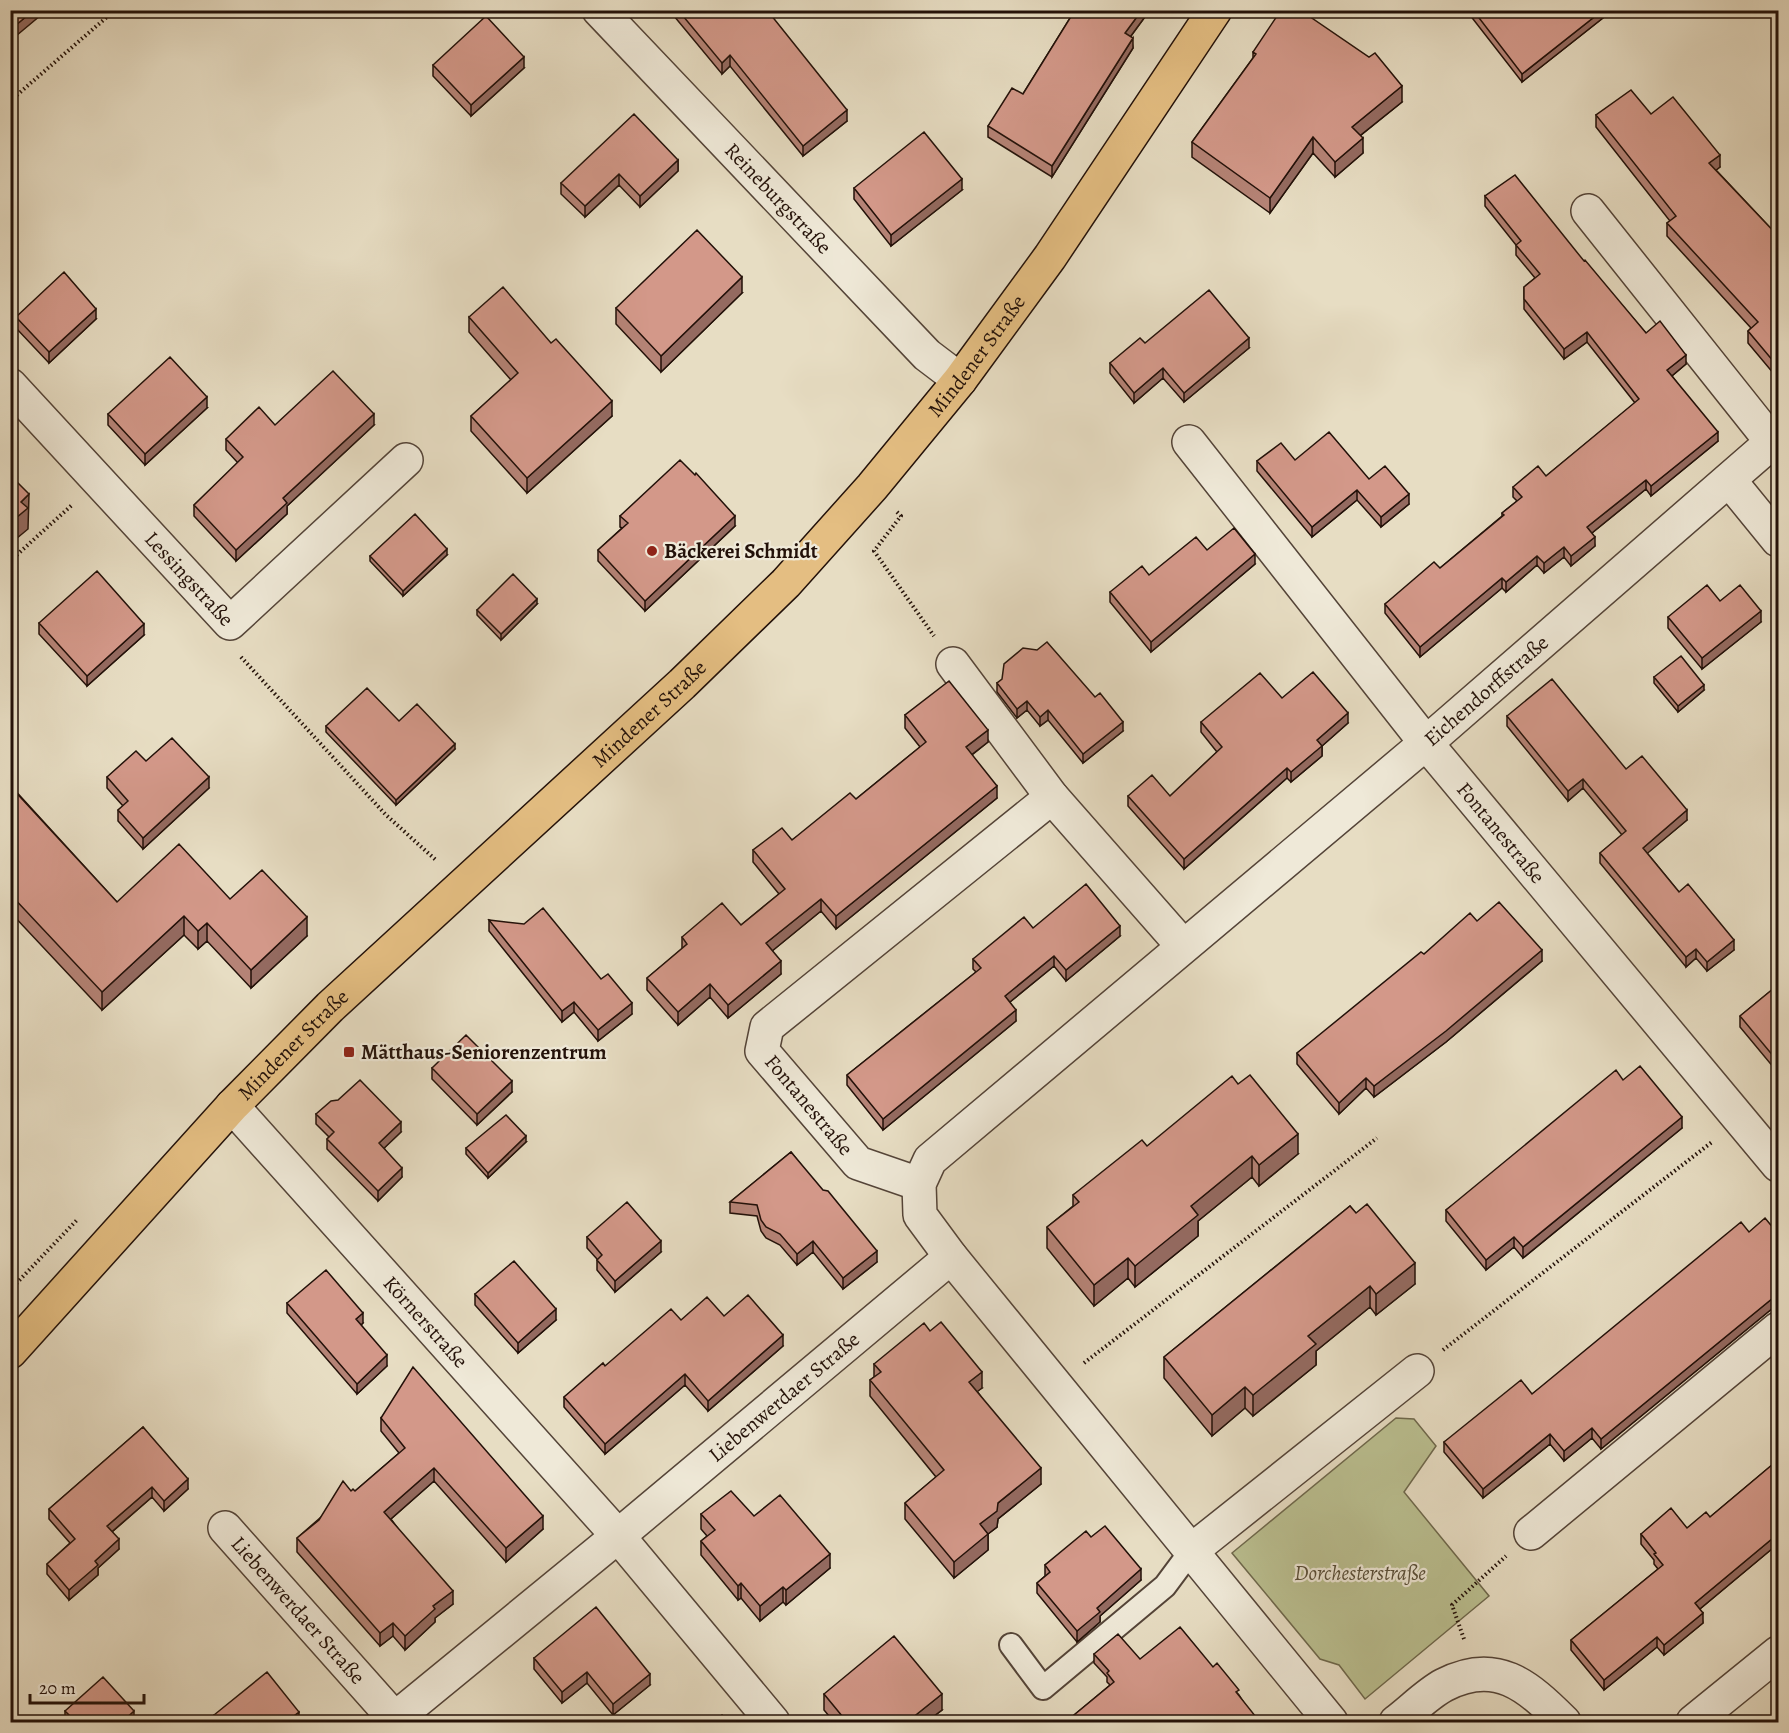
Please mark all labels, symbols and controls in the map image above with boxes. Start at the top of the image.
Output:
street label: Reineburgstraße [718,137,838,260]
street label: Mindener Straße [921,289,1032,423]
street label: Lessingstraße [138,525,240,632]
place label: Bäckerei Schmidt [664,537,818,565]
marker: Bäckerei Schmidt [645,544,659,558]
street label: Eichendorffstraße [1418,629,1555,753]
street label: Mindener Straße [586,654,712,774]
street label: Fontanestraße [1450,776,1551,889]
street label: Mindener Straße [231,983,355,1106]
place label: Mätthaus-Seniorenzentrum [361,1038,607,1066]
marker: Mätthaus-Seniorenzentrum [342,1045,356,1059]
street label: Fontanestraße [758,1048,860,1162]
street label: Körnerstraße [377,1270,475,1374]
street label: Liebenwerdaer Straße [702,1325,865,1468]
street label: Liebenwerdaer Straße [225,1530,372,1690]
park label: Dorchesterstraße [1294,1559,1426,1587]
scale bar [30,1667,144,1705]
text: 20 m [39,1676,76,1700]

